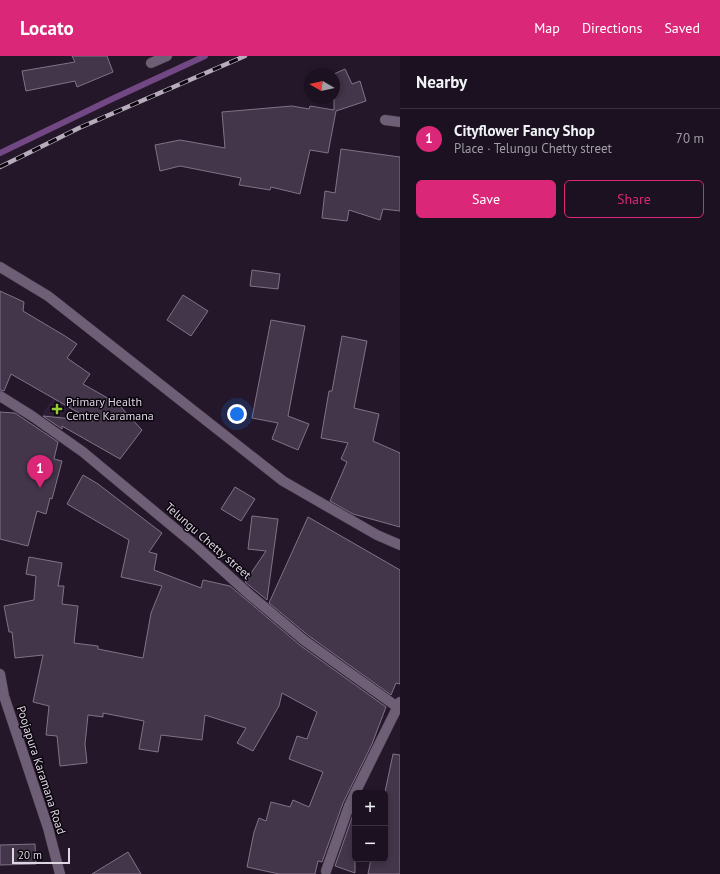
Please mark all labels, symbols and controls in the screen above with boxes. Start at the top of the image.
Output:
text: Locato [20,16,74,40]
text: Map [534,19,560,37]
text: Directions [582,19,642,37]
text: Saved [664,19,700,37]
north arrow [304,68,340,104]
text: Nearby [416,71,467,93]
text: Cityflower Fancy Shop [454,121,595,140]
text: 1 [425,130,433,147]
text: 70 m [676,130,704,147]
text: Place · Telungu Chetty street [454,140,612,157]
button: Save [416,180,556,218]
button: Share [564,180,704,218]
place label: Primary Health Centre Karamana [66,394,154,423]
marker: Primary Health Centre Karamana [51,403,63,415]
your location [227,404,247,424]
pin: 1 [27,455,53,488]
street label: Telungu Chetty street [162,499,254,582]
street label: Poojapura Karamana Road [14,704,69,836]
map controls [352,790,388,862]
button: + [352,790,388,826]
button: − [352,826,388,862]
scale bar [12,846,70,865]
text: 20 m [18,848,42,862]

